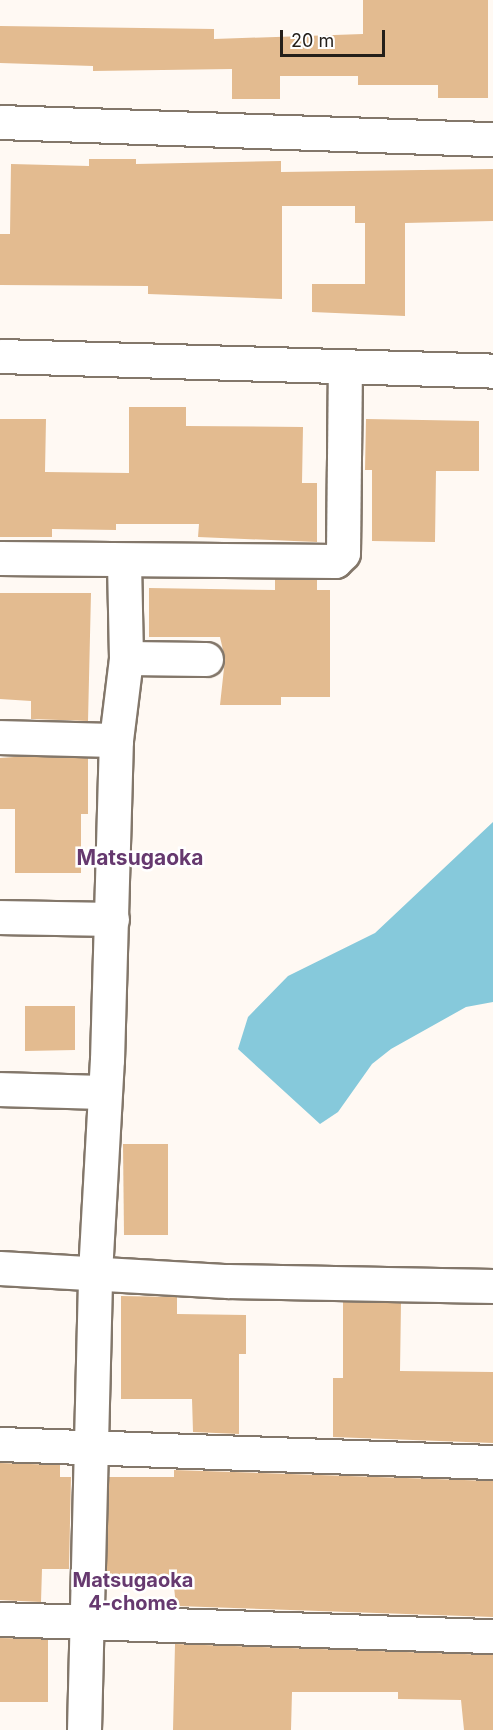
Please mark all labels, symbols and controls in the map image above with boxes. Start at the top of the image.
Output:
scale bar [283,18,388,56]
text: 20 m [291,30,334,51]
district label: Matsugaoka [77,845,203,871]
district label: Matsugaoka 4-chome [73,1569,193,1616]

